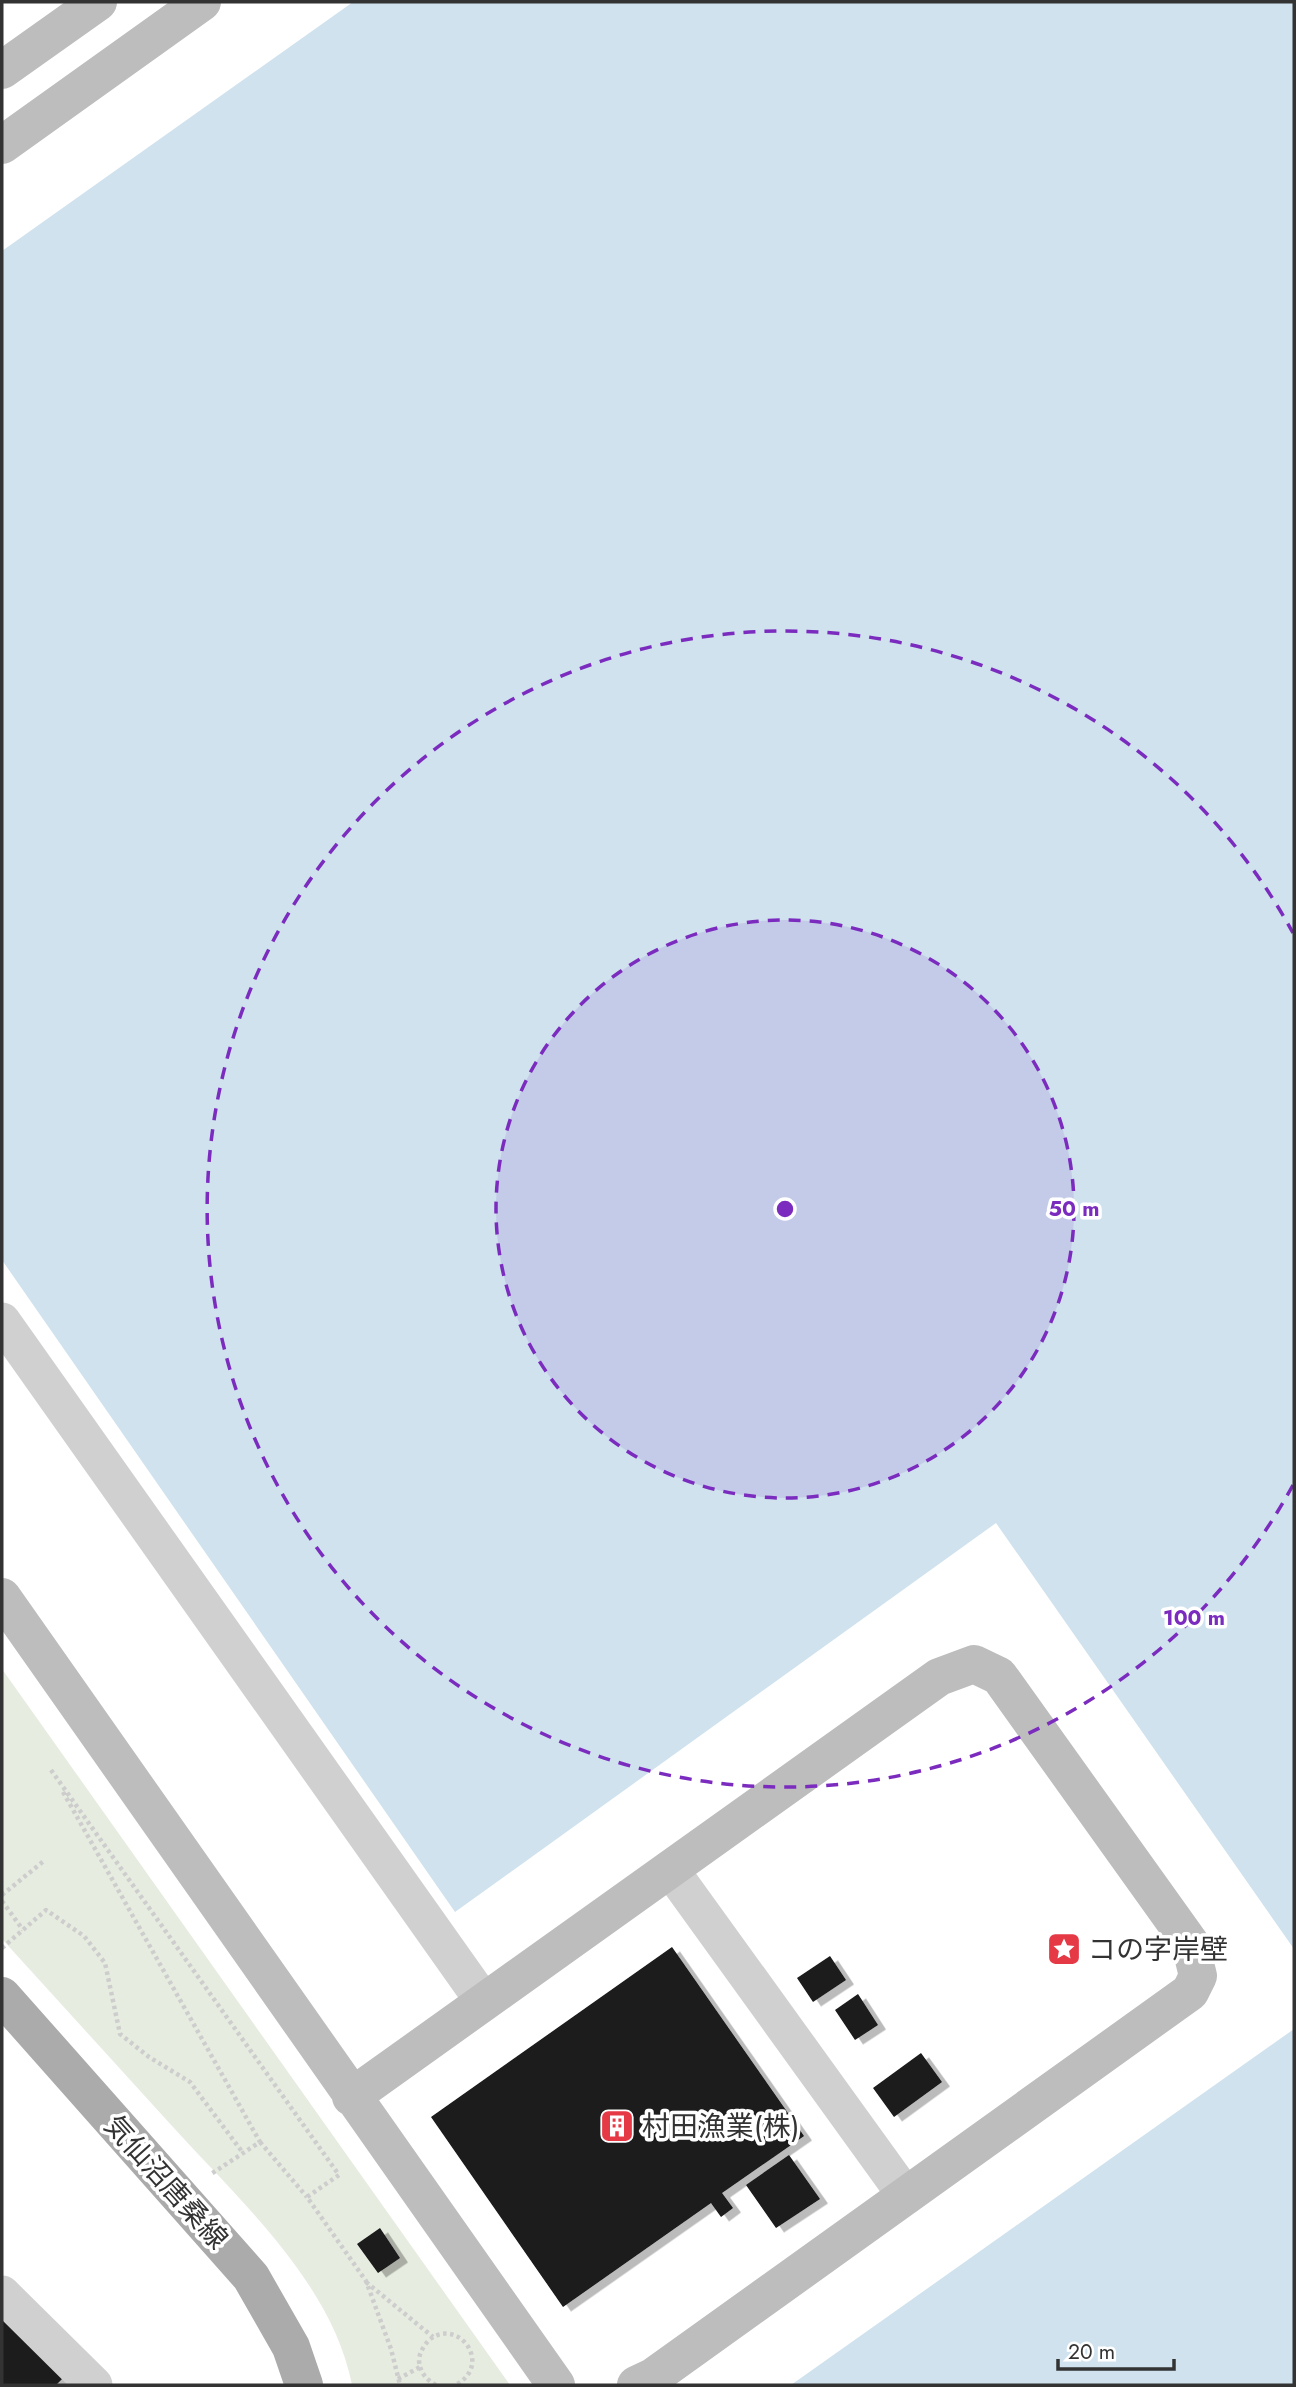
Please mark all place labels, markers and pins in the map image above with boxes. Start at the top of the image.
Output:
centre of rings [773,1197,797,1221]
place label: コの字岸壁 [1088,1929,1228,1970]
place icon: コの字岸壁 [1045,1930,1083,1968]
place label: 村田漁業(株) [642,2106,799,2147]
building icon: 村田漁業(株) [598,2107,636,2145]

